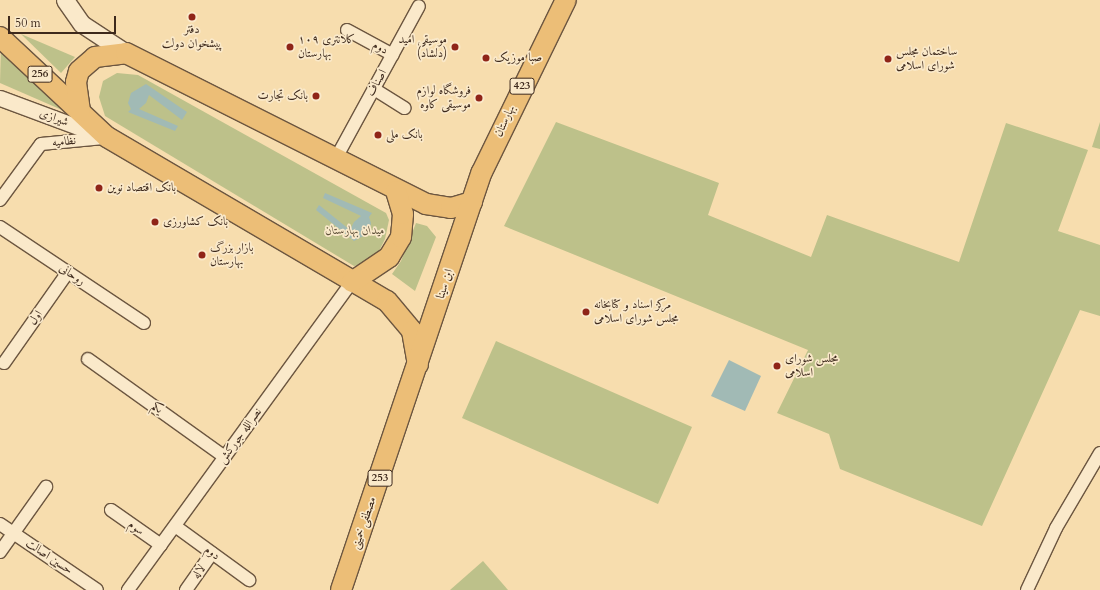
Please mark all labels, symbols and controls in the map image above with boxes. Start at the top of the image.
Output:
scale bar [10,8,118,34]
marker: دفتر پیشخوان دولت [187,12,197,22]
text: 50 m [15,15,41,31]
place label: دفتر پیشخوان دولت [162,23,222,51]
place label: کلانتری ۱۰۹ بهارستان [298,33,355,61]
place label: موسیقی امید (دلشاد) [399,33,447,61]
street label: دوم [370,38,390,58]
marker: کلانتری ۱۰۹ بهارستان [285,42,295,52]
marker: موسیقی امید (دلشاد) [450,42,460,52]
place label: ساختمان مجلس شورای اسلامی [896,45,957,73]
place label: صبا موزیک [494,51,542,65]
marker: صبا موزیک [481,53,491,63]
marker: ساختمان مجلس شورای اسلامی [883,54,893,64]
road number: 256 [27,65,53,83]
street label: اصناف [364,67,390,99]
road number: 423 [509,77,535,95]
place label: فروشگاه لوازم موسیقی کاوه [416,84,471,112]
place label: بانک تجارت [258,89,308,103]
marker: بانک تجارت [311,91,321,101]
marker: فروشگاه لوازم موسیقی کاوه [474,93,484,103]
street label: بهارستان [491,103,519,139]
street label: شیرازی [37,106,71,130]
place label: بانک ملی [386,128,423,142]
marker: بانک ملی [373,130,383,140]
street label: نظامیه [51,134,77,150]
place label: بانک اقتصاد نوین [107,181,176,195]
marker: بانک اقتصاد نوین [94,183,104,193]
place label: بانک کشاورزی [163,215,228,229]
marker: بانک کشاورزی [150,217,160,227]
park label: میدان بهارستان [325,224,385,238]
place label: بازار بزرگ بهارستان [210,241,254,269]
marker: بازار بزرگ بهارستان [197,250,207,260]
street label: روحانی [56,261,88,289]
street label: ابن سینا [433,267,457,301]
place label: مرکز اسناد و کتابخانه مجلس شورای اسلامی [594,298,679,326]
marker: مرکز اسناد و کتابخانه مجلس شورای اسلامی [581,307,591,317]
street label: اول [26,308,46,328]
place label: مجلس شورای اسلامی [785,352,838,380]
marker: مجلس شورای اسلامی [772,361,782,371]
street label: یکم [149,399,165,417]
street label: نصرالله جورکش [215,405,265,467]
road number: 253 [367,469,393,487]
street label: مصطفی خمینی [348,495,380,551]
street label: سوم [125,517,147,539]
street label: حسین اصالت [23,536,75,578]
street label: دوم [201,543,223,563]
street label: لاله [189,562,209,582]

